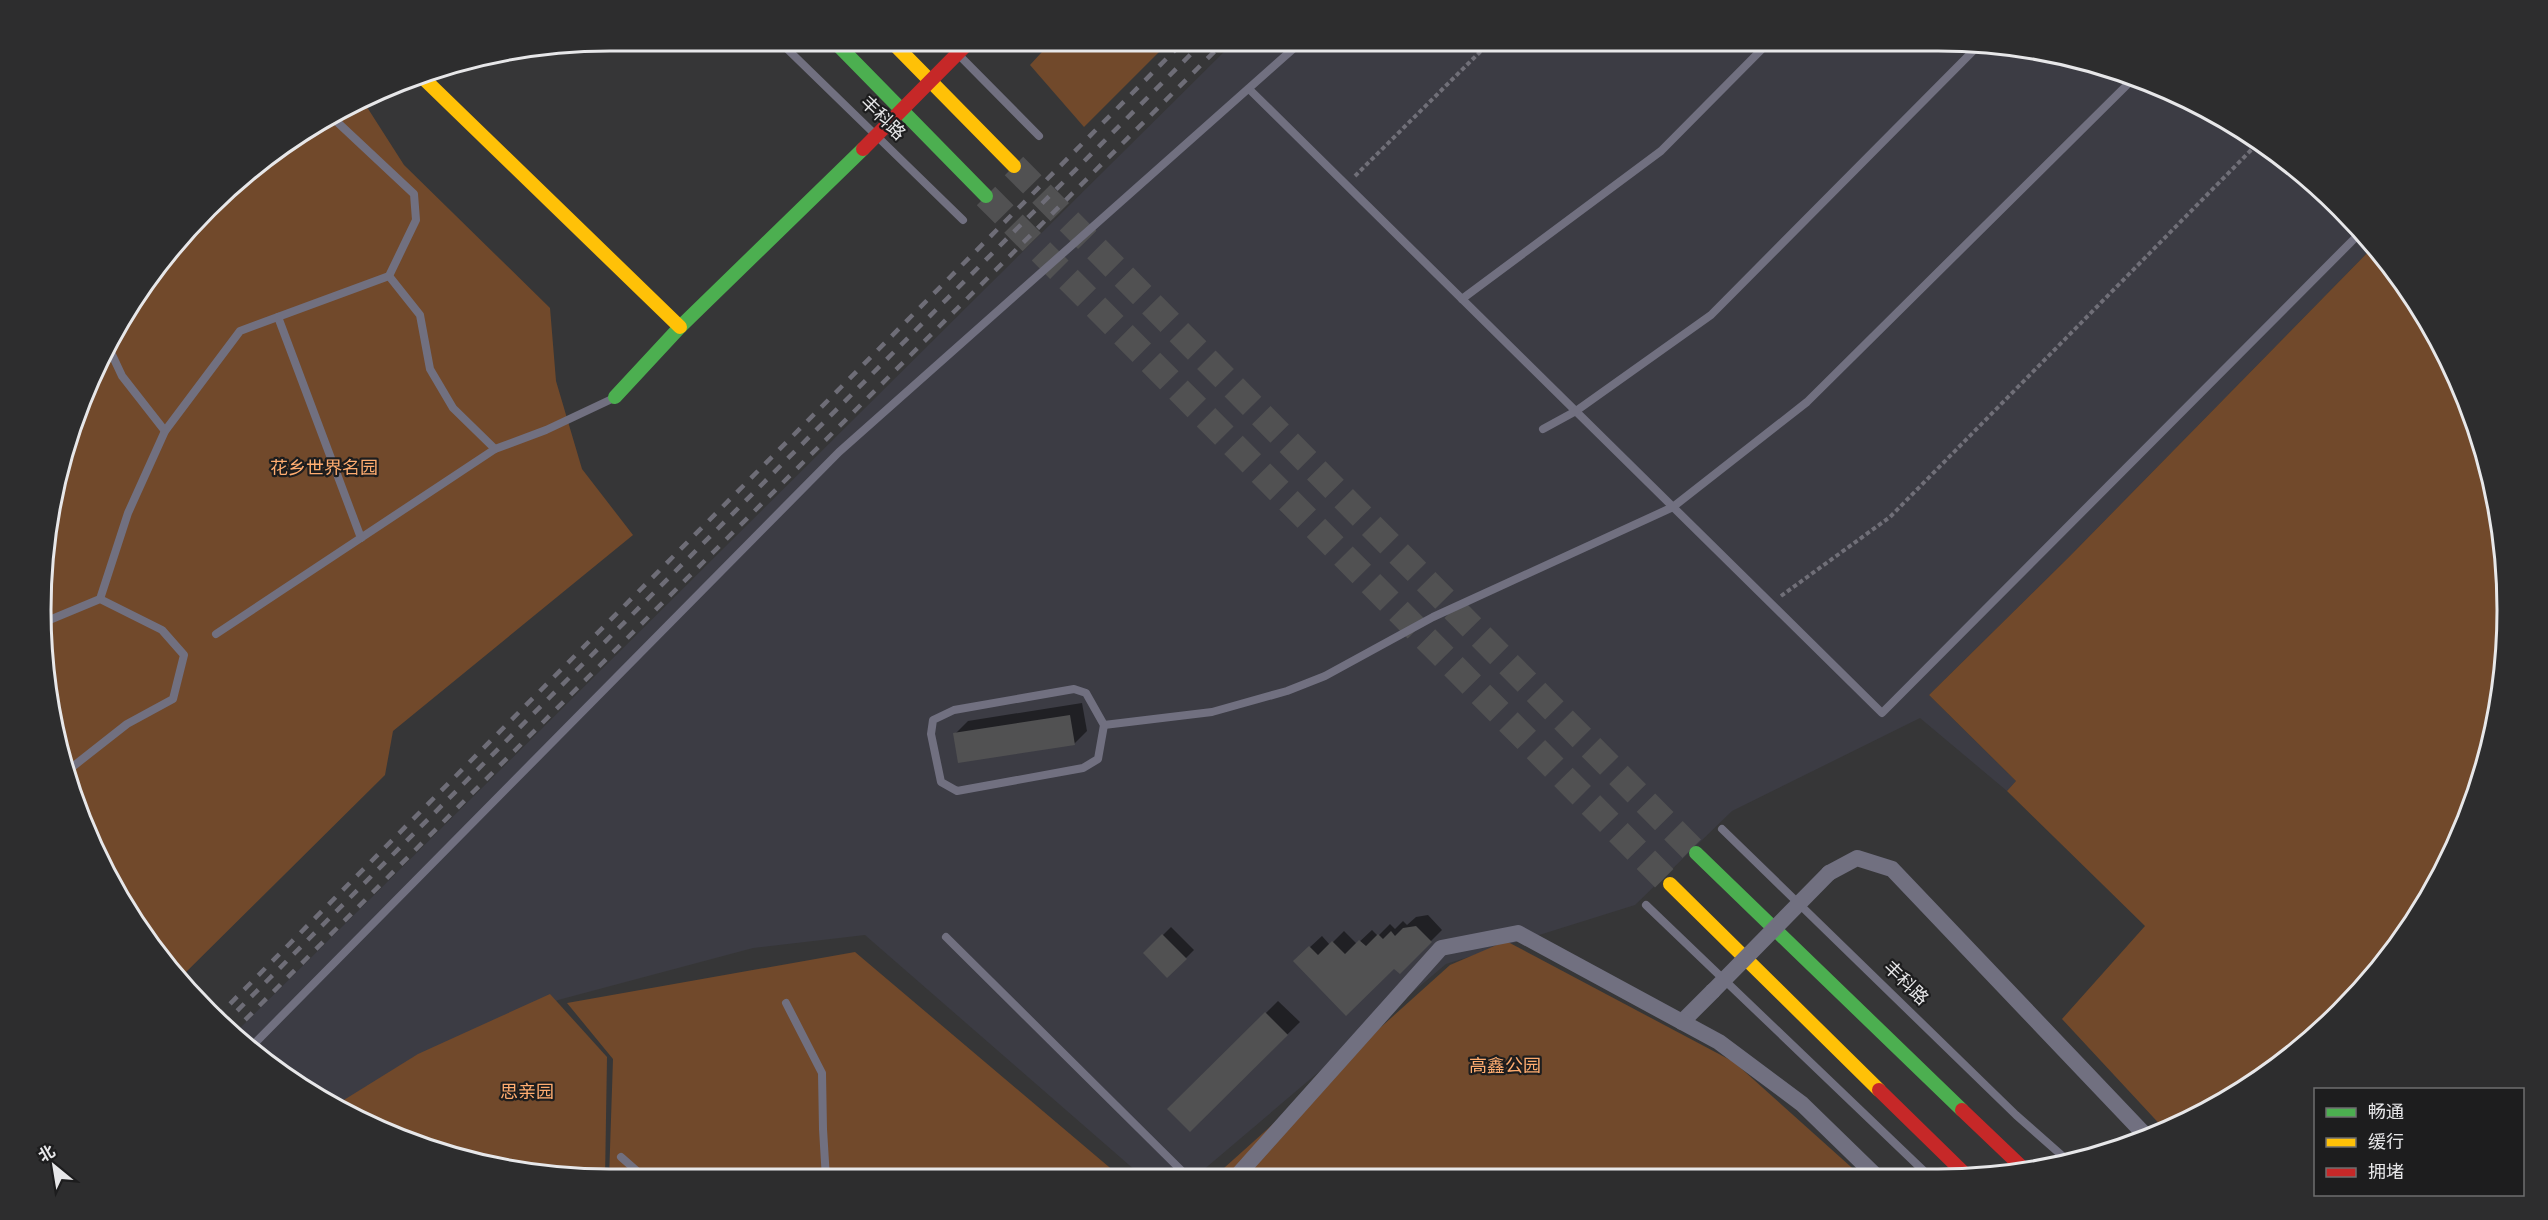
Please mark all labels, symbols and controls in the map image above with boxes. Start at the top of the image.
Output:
street label: 丰科路 [855,91,911,145]
park label: 花乡世界名园 [270,456,378,480]
street label: 丰科路 [1878,956,1934,1010]
park label: 高鑫公园 [1469,1054,1541,1078]
park label: 思亲园 [500,1080,554,1104]
legend [2314,1088,2524,1196]
text: 畅通 [2368,1100,2404,1124]
text: 缓行 [2368,1130,2404,1154]
north arrow [24,1136,84,1196]
text: 北 [35,1140,59,1167]
text: 拥堵 [2368,1160,2404,1184]

